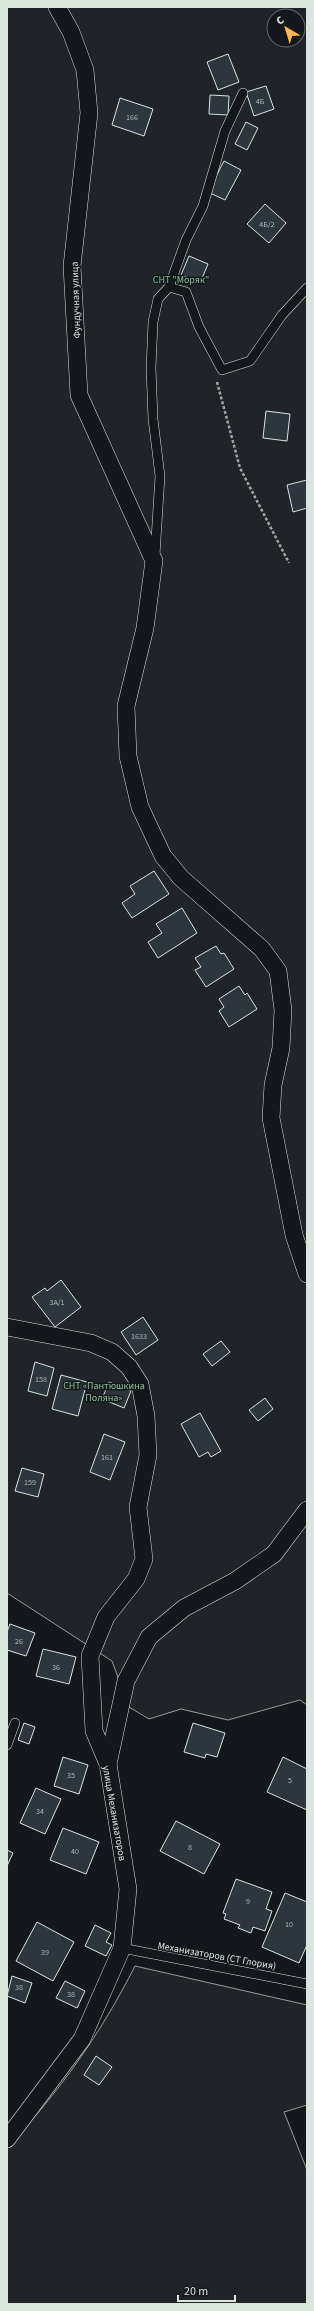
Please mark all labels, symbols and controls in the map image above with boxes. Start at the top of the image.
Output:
north arrow [266,8,306,48]
text: С [273,12,288,28]
house number: 4Б [256,96,265,107]
house number: 166 [126,112,138,123]
house number: 4Б/2 [259,219,275,230]
street label: Фундучная улица [68,261,84,339]
park label: СНТ "Моряк" [153,273,209,287]
house number: 3А/1 [49,1297,65,1308]
house number: 1633 [131,1331,147,1342]
house number: 158 [35,1374,47,1385]
park label: СНТ «Пантюшкина Поляна» [63,1379,145,1405]
house number: 161 [101,1452,113,1463]
house number: 159 [24,1477,36,1488]
house number: 26 [15,1636,23,1647]
house number: 36 [52,1662,60,1673]
street label: улица Механизаторов [99,1764,129,1862]
house number: 35 [67,1770,75,1781]
house number: 5 [288,1775,292,1786]
house number: 34 [36,1806,44,1817]
house number: 8 [188,1842,192,1853]
house number: 40 [71,1846,79,1857]
house number: 9 [246,1896,250,1907]
house number: 10 [285,1919,293,1930]
street label: Механизаторов (СТ Глория) [156,1939,277,1973]
house number: 39 [41,1947,49,1958]
house number: 38 [15,1982,23,1993]
house number: 38 [67,1989,75,2000]
scale bar [178,2277,235,2303]
text: 20 m [184,2283,208,2300]

